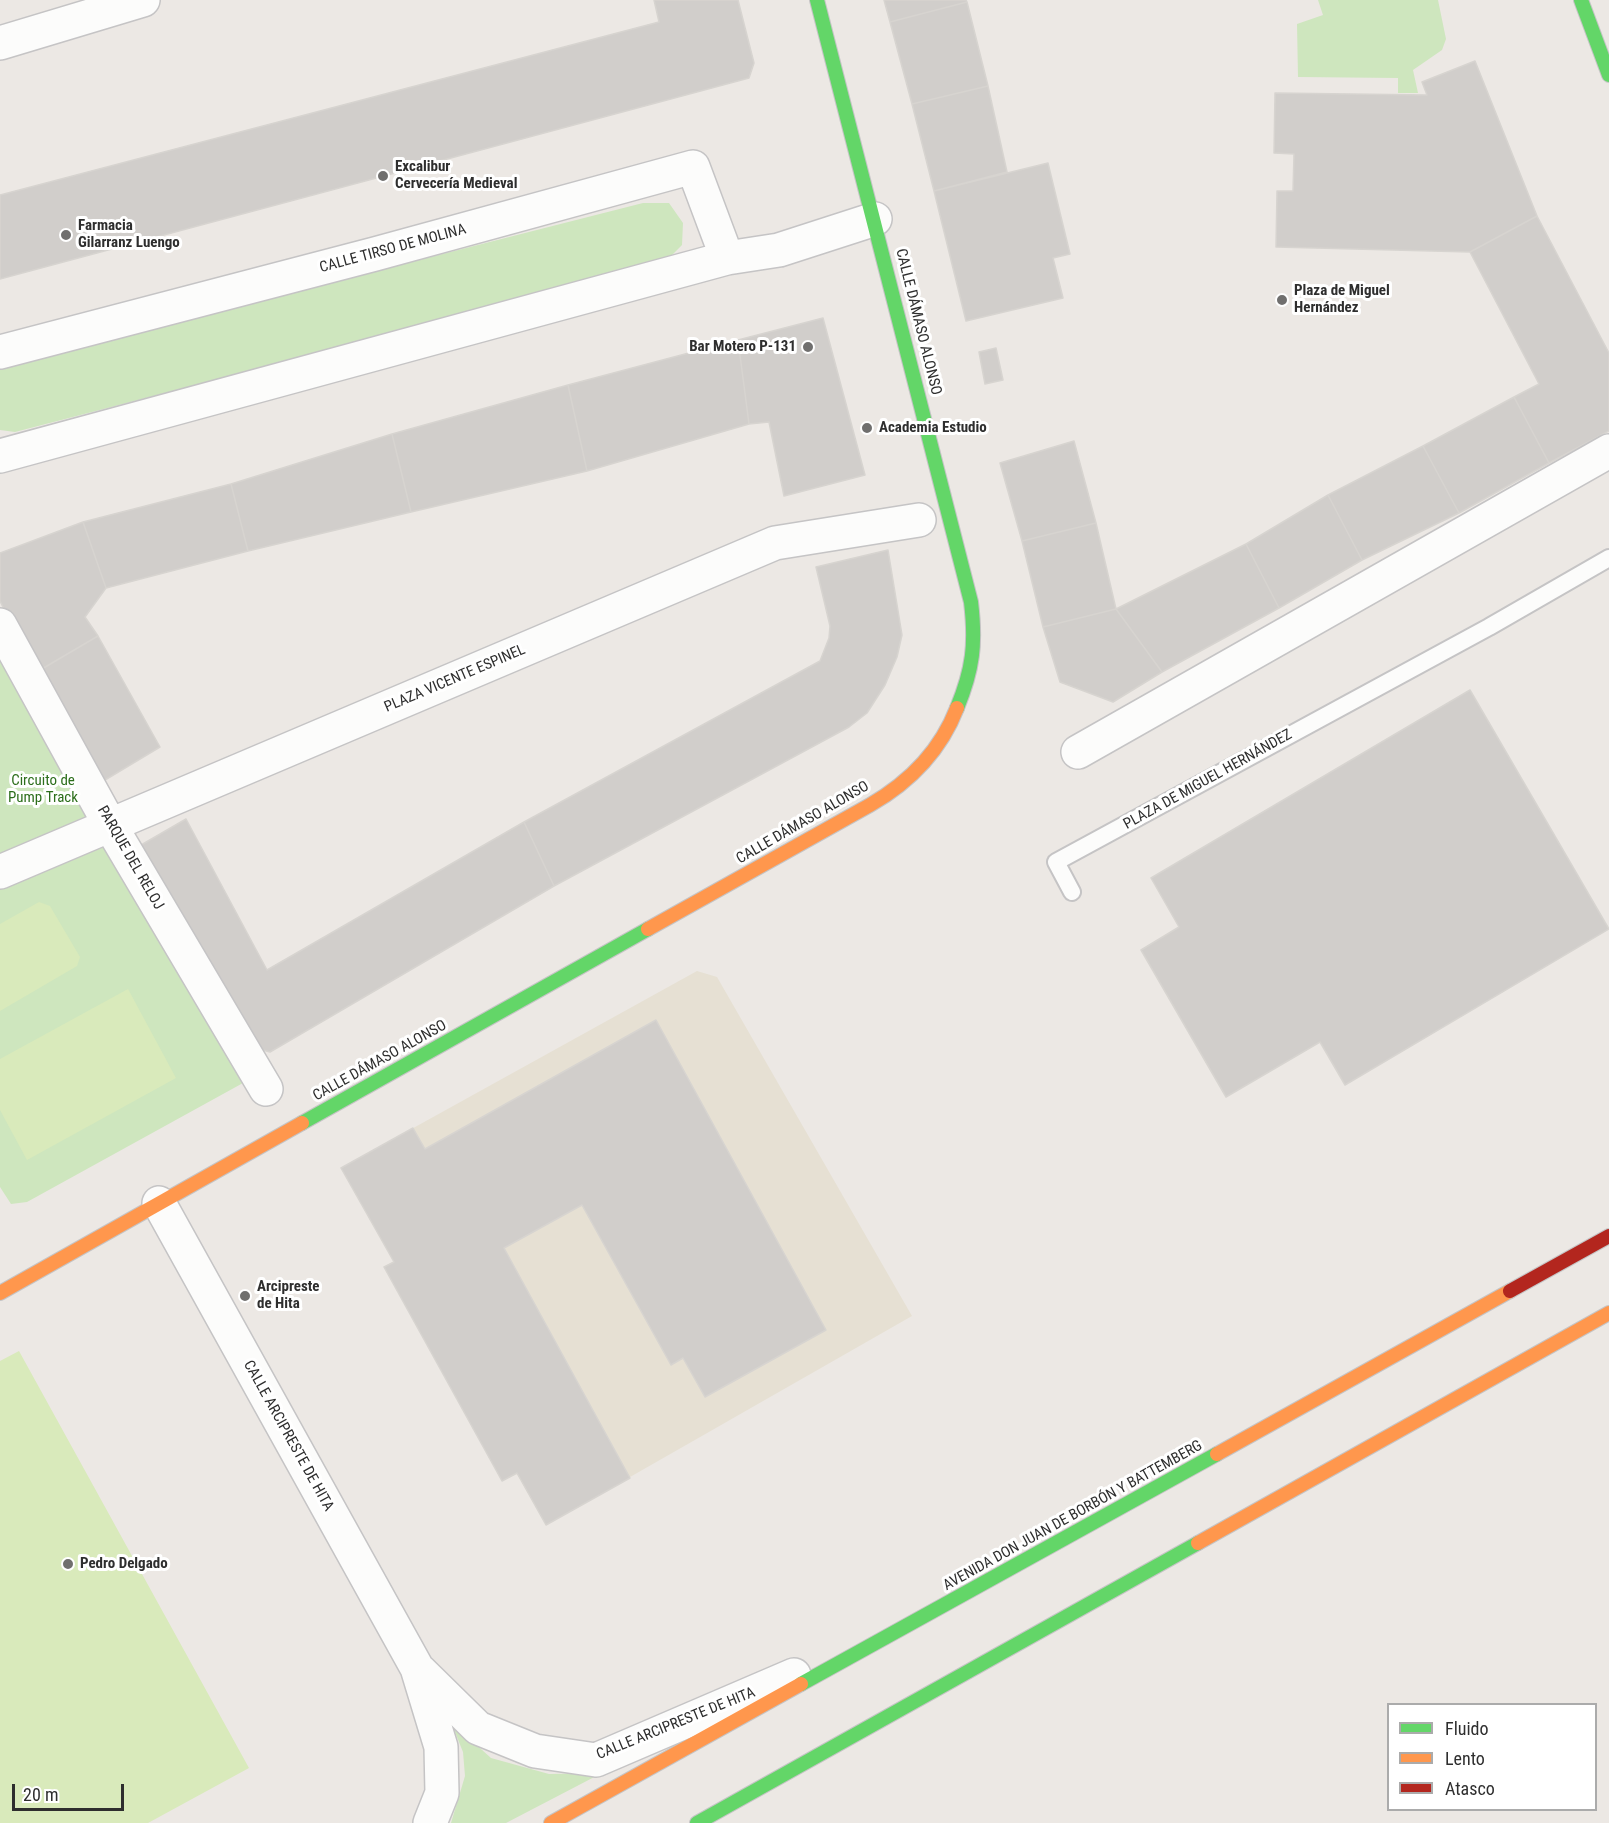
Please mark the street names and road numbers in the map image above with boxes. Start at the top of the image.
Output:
street label: CALLE TIRSO DE MOLINA [318,221,468,277]
street label: CALLE DÁMASO ALONSO [891,247,945,397]
street label: PLAZA VICENTE ESPINEL [382,641,528,717]
street label: PLAZA DE MIGUEL HERNÁNDEZ [1121,726,1295,834]
street label: CALLE DÁMASO ALONSO [733,778,873,868]
street label: PARQUE DEL RELOJ [93,803,167,913]
street label: CALLE DÁMASO ALONSO [310,1017,450,1105]
street label: CALLE ARCIPRESTE DE HITA [239,1357,337,1515]
street label: AVENIDA DON JUAN DE BORBÓN Y BATTEMBERG [940,1437,1206,1595]
street label: CALLE ARCIPRESTE DE HITA [594,1684,758,1764]

